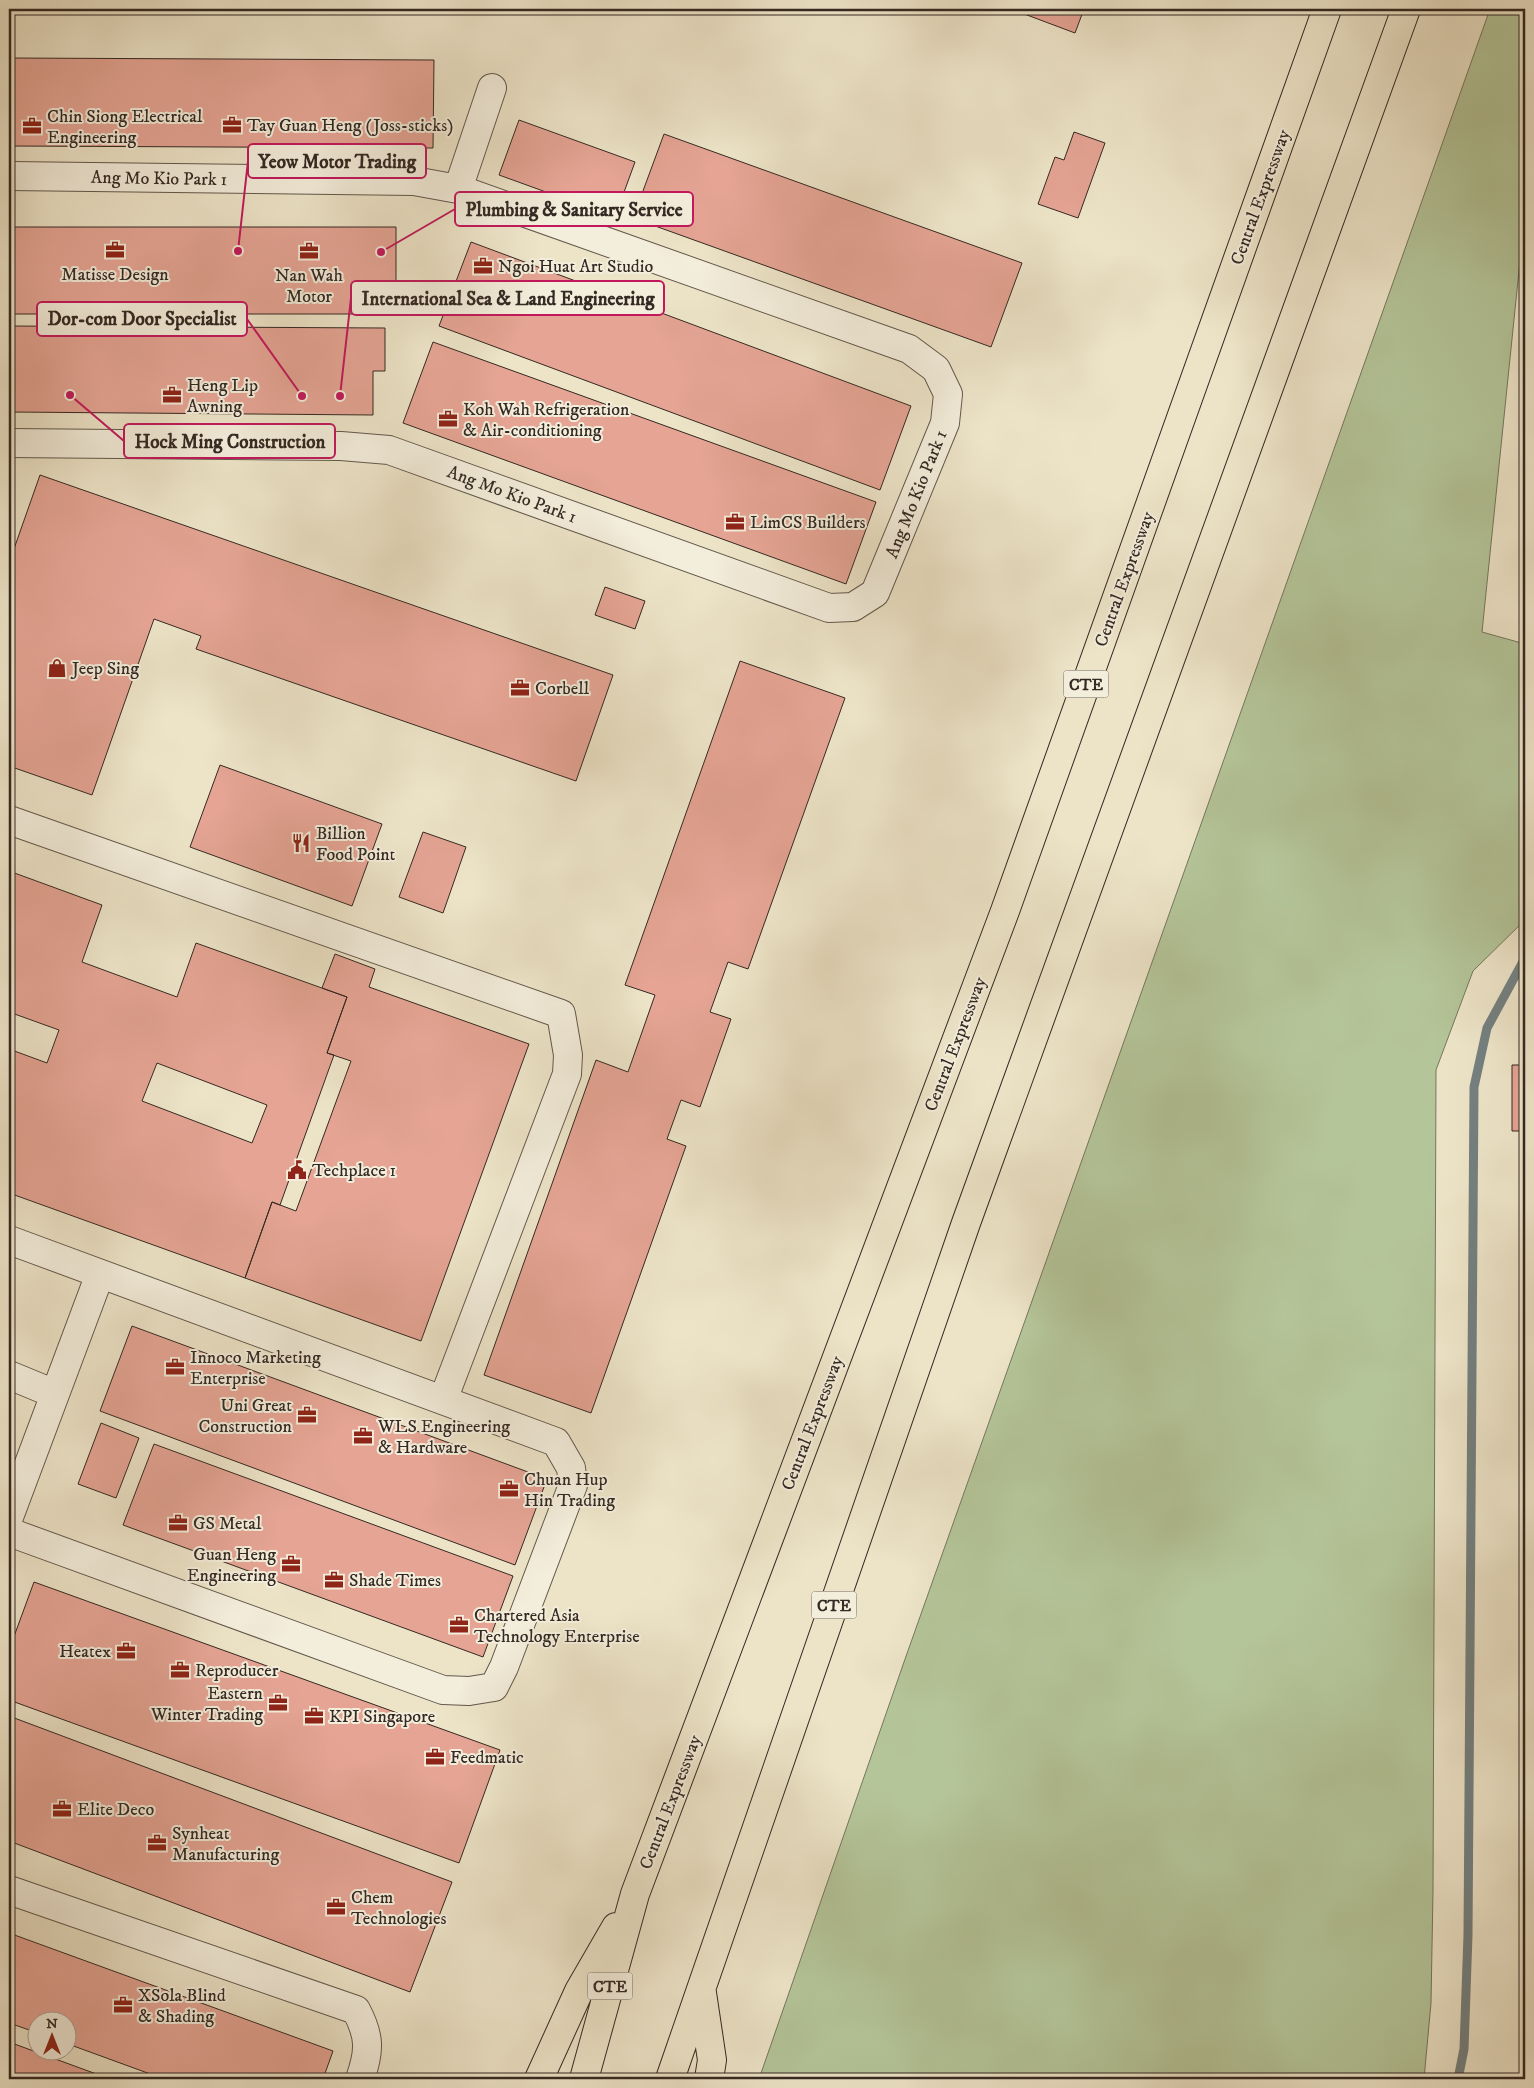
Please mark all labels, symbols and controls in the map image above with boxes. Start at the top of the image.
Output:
place label: Chin Siong Electrical Engineering [47,106,203,149]
office icon: Tay Guan Heng (Joss-sticks) [221,114,243,136]
office icon: Chin Siong Electrical Engineering [21,115,43,137]
place label: Tay Guan Heng (Joss-sticks) [247,115,453,137]
street label: Central Expressway [1226,126,1296,268]
callout: Yeow Motor Trading [248,144,426,178]
text: Yeow Motor Trading [257,151,417,174]
street label: Ang Mo Kio Park 1 [91,167,227,191]
callout: Plumbing & Sanitary Service [455,192,693,226]
text: Plumbing & Sanitary Service [465,199,683,222]
office icon: Matisse Design [104,239,126,261]
office icon: Nan Wah Motor [298,240,320,262]
office icon: Ngoi Huat Art Studio [472,255,494,277]
place label: Ngoi Huat Art Studio [498,256,653,278]
place label: Matisse Design [61,264,169,286]
place label: Nan Wah Motor [275,265,343,308]
callout: International Sea & Land Engineering [351,281,664,315]
text: International Sea & Land Engineering [362,288,655,311]
callout: Dor-com Door Specialist [37,302,247,336]
text: Dor-com Door Specialist [47,308,237,331]
place label: Heng Lip Awning [187,375,258,418]
office icon: Heng Lip Awning [161,384,183,406]
place label: Koh Wah Refrigeration & Air-conditioning [463,399,630,442]
office icon: Koh Wah Refrigeration & Air-conditioning [437,408,459,430]
callout: Hock Ming Construction [124,424,335,458]
street label: Ang Mo Kio Park 1 [881,427,953,562]
text: Hock Ming Construction [135,431,327,454]
street label: Ang Mo Kio Park 1 [444,461,579,529]
street label: Central Expressway [1090,508,1160,650]
office icon: LimCS Builders [724,511,746,533]
place label: LimCS Builders [750,512,866,534]
shop icon: Jeep Sing [46,657,68,679]
place label: Jeep Sing [70,658,139,680]
road number: CTE [1064,671,1108,698]
office icon: Corbell [509,677,531,699]
place label: Corbell [535,678,590,700]
place label: Billion Food Point [316,823,396,866]
restaurant icon: Billion Food Point [290,832,312,854]
street label: Central Expressway [920,974,992,1115]
public building icon: Techplace 1 [286,1159,308,1181]
place label: Techplace 1 [312,1160,396,1182]
place label: Innoco Marketing Enterprise [190,1347,321,1390]
street label: Central Expressway [777,1353,849,1494]
office icon: Innoco Marketing Enterprise [164,1356,186,1378]
place label: Uni Great Construction [198,1395,293,1438]
office icon: Uni Great Construction [296,1404,318,1426]
place label: WLS Engineering & Hardware [377,1416,510,1459]
office icon: WLS Engineering & Hardware [352,1425,374,1447]
place label: Chuan Hup Hin Trading [524,1469,615,1512]
office icon: Chuan Hup Hin Trading [498,1478,520,1500]
office icon: GS Metal [167,1512,189,1534]
place label: GS Metal [193,1513,262,1535]
place label: Guan Heng Engineering [187,1544,276,1587]
office icon: Guan Heng Engineering [280,1553,302,1575]
office icon: Shade Times [323,1569,345,1591]
place label: Shade Times [349,1570,441,1592]
road number: CTE [812,1592,856,1618]
place label: Chartered Asia Technology Enterprise [474,1605,640,1648]
office icon: Chartered Asia Technology Enterprise [448,1614,470,1636]
office icon: Heatex [115,1640,137,1662]
place label: Heatex [59,1641,111,1663]
office icon: Reproducer [169,1659,191,1681]
place label: Reproducer [195,1660,279,1682]
place label: Eastern Winter Trading [150,1683,264,1726]
office icon: Eastern Winter Trading [267,1692,289,1714]
office icon: KPI Singapore [303,1705,325,1727]
place label: KPI Singapore [329,1706,435,1728]
street label: Central Expressway [635,1732,707,1873]
office icon: Feedmatic [424,1746,446,1768]
place label: Feedmatic [450,1747,524,1769]
office icon: Elite Deco [51,1798,73,1820]
place label: Elite Deco [77,1799,154,1821]
place label: Synheat Manufacturing [172,1823,279,1866]
office icon: Synheat Manufacturing [146,1832,168,1854]
place label: Chem Technologies [351,1887,446,1930]
office icon: Chem Technologies [325,1896,347,1918]
road number: CTE [588,1972,632,2000]
place label: XSola Blind & Shading [138,1985,226,2028]
office icon: XSola Blind & Shading [112,1994,134,2016]
north arrow [28,2010,78,2060]
text: N [46,2015,58,2033]

